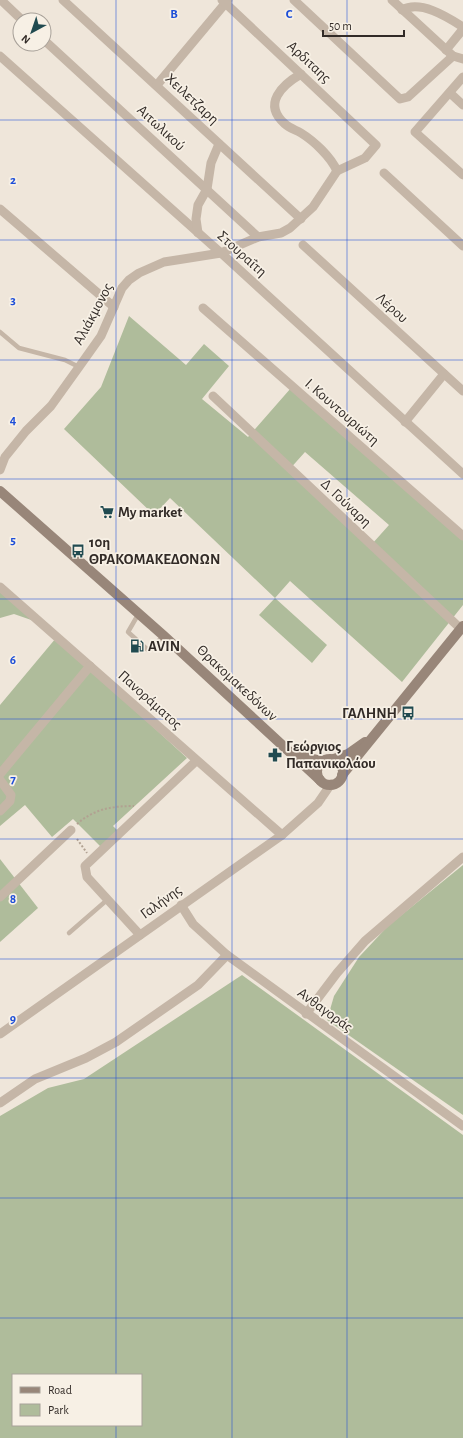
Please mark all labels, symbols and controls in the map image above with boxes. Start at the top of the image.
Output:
text: B [170,8,178,21]
text: C [286,8,293,21]
north arrow [12,12,52,52]
scale bar [323,12,404,38]
text: 50 m [329,20,352,32]
text: N [19,33,32,46]
street label: Αρδιταης [284,38,334,86]
street label: Χειλετζαρη [163,71,221,127]
street label: Αιτωλικού [134,102,188,154]
text: 2 [10,174,16,187]
street label: Στουραΐτη [215,228,269,280]
street label: Αλιάκμονος [70,280,116,347]
street label: Λέρου [373,290,411,326]
text: 3 [10,294,16,307]
street label: Ι. Κουντουριώτη [302,376,382,448]
text: 4 [10,414,17,427]
street label: Δ. Γούναρη [318,476,374,530]
supermarket icon: My market [99,504,115,520]
place label: My market [118,505,182,520]
text: 5 [10,534,16,547]
place label: 10η ΘΡΑΚΟΜΑΚΕΔΟΝΩΝ [89,535,220,567]
bus stop icon: 10η ΘΡΑΚΟΜΑΚΕΔΟΝΩΝ [70,543,86,559]
fuel station icon: AVIN [129,638,145,654]
place label: AVIN [148,639,180,654]
street label: Θρακομακεδόνων [194,642,280,724]
text: 6 [10,654,16,667]
street label: Πανοράματος [115,668,185,732]
bus stop icon: ΓΑΛΗΝΗ [400,705,416,721]
place label: ΓΑΛΗΝΗ [342,706,397,721]
place label: Γεώργιος Παπανικολάου [286,739,376,771]
pharmacy icon: Γεώργιος Παπανικολάου [267,747,283,763]
text: 7 [10,773,16,786]
street label: Γαλήνης [138,882,184,922]
text: 8 [10,893,16,906]
street label: Ανθαγοράς [295,985,356,1035]
text: 9 [10,1013,16,1026]
legend [12,1374,142,1426]
text: Road [48,1384,72,1396]
text: Park [48,1404,69,1416]

